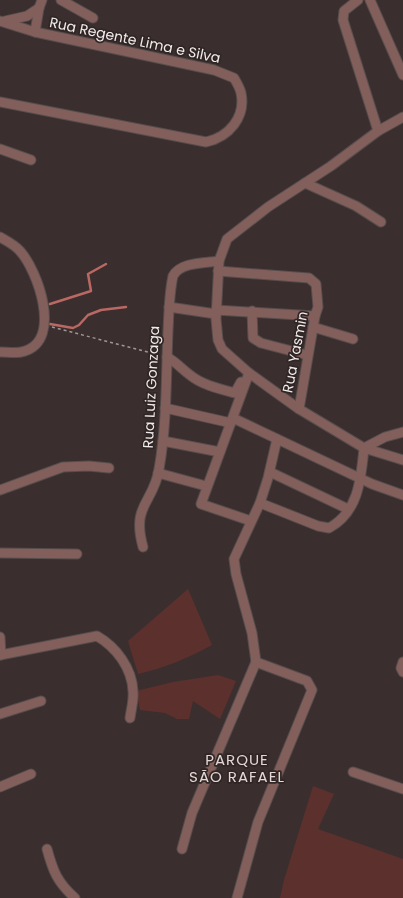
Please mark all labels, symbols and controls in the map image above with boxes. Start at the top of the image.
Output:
street label: Rua Regente Lima e Silva [48,12,222,68]
street label: Rua Yasmin [277,310,313,394]
street label: Rua Luiz Gonzaga [138,325,164,449]
district label: PARQUE SÃO RAFAEL [189,749,285,787]

